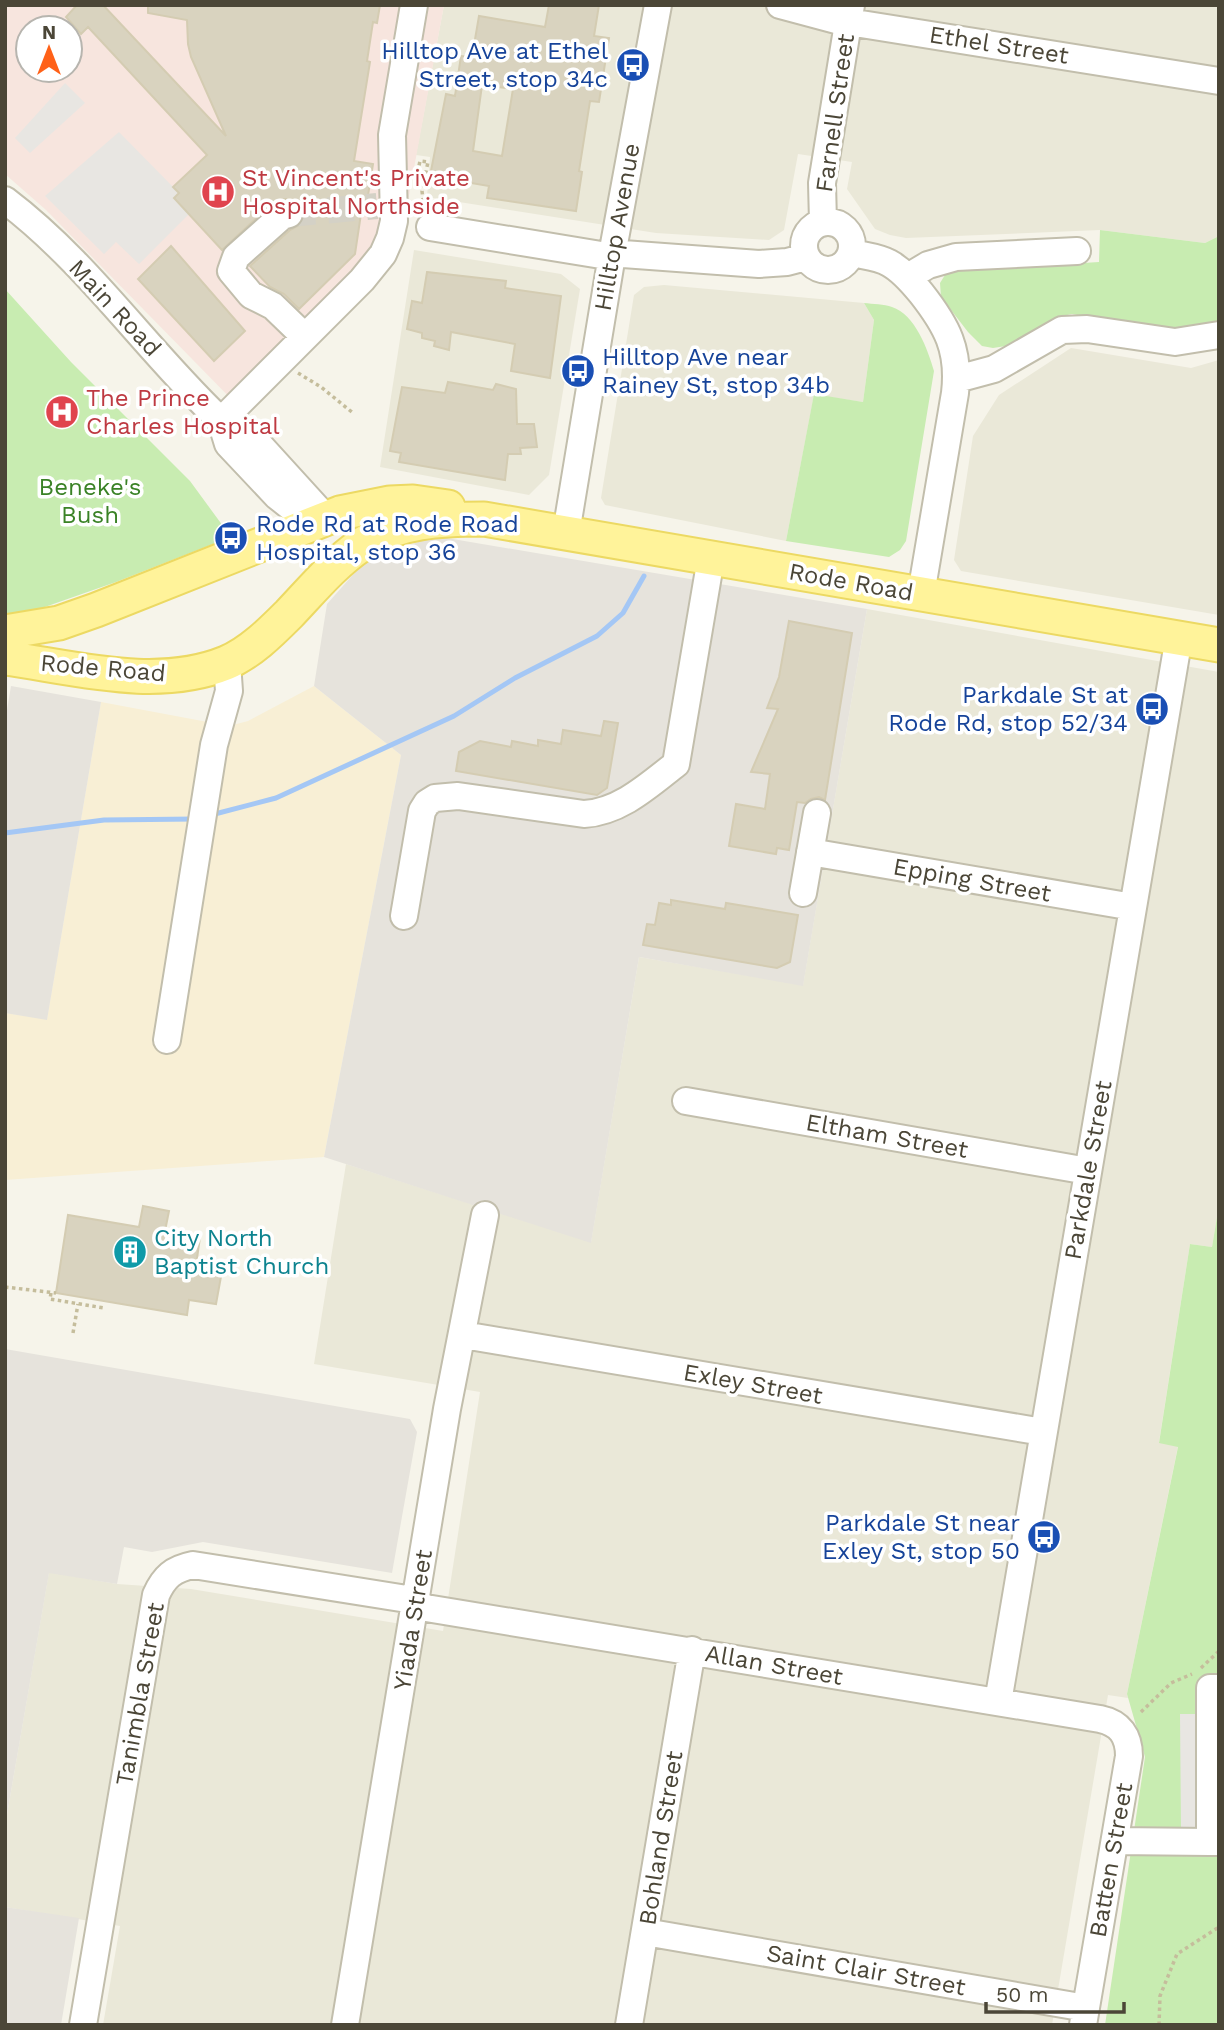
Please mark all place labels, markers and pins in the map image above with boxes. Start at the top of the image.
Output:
place label: Hilltop Ave at Ethel Street, stop 34c [381,37,609,93]
bus stop icon: Hilltop Ave at Ethel Street, stop 34c [614,46,652,84]
place label: St Vincent's Private Hospital Northside [242,164,470,220]
hospital icon: St Vincent's Private Hospital Northside [199,173,237,211]
place label: Hilltop Ave near Rainey St, stop 34b [602,343,830,399]
bus stop icon: Hilltop Ave near Rainey St, stop 34b [559,352,597,390]
place label: The Prince Charles Hospital [86,384,280,440]
hospital icon: The Prince Charles Hospital [43,393,81,431]
place label: Rode Rd at Rode Road Hospital, stop 36 [256,510,519,566]
bus stop icon: Rode Rd at Rode Road Hospital, stop 36 [212,519,250,557]
place label: Parkdale St at Rode Rd, stop 52/34 [888,681,1128,737]
bus stop icon: Parkdale St at Rode Rd, stop 52/34 [1133,690,1171,728]
place label: City North Baptist Church [154,1224,329,1280]
building icon: City North Baptist Church [111,1233,149,1271]
place label: Parkdale St near Exley St, stop 50 [822,1509,1020,1565]
bus stop icon: Parkdale St near Exley St, stop 50 [1025,1518,1063,1556]

